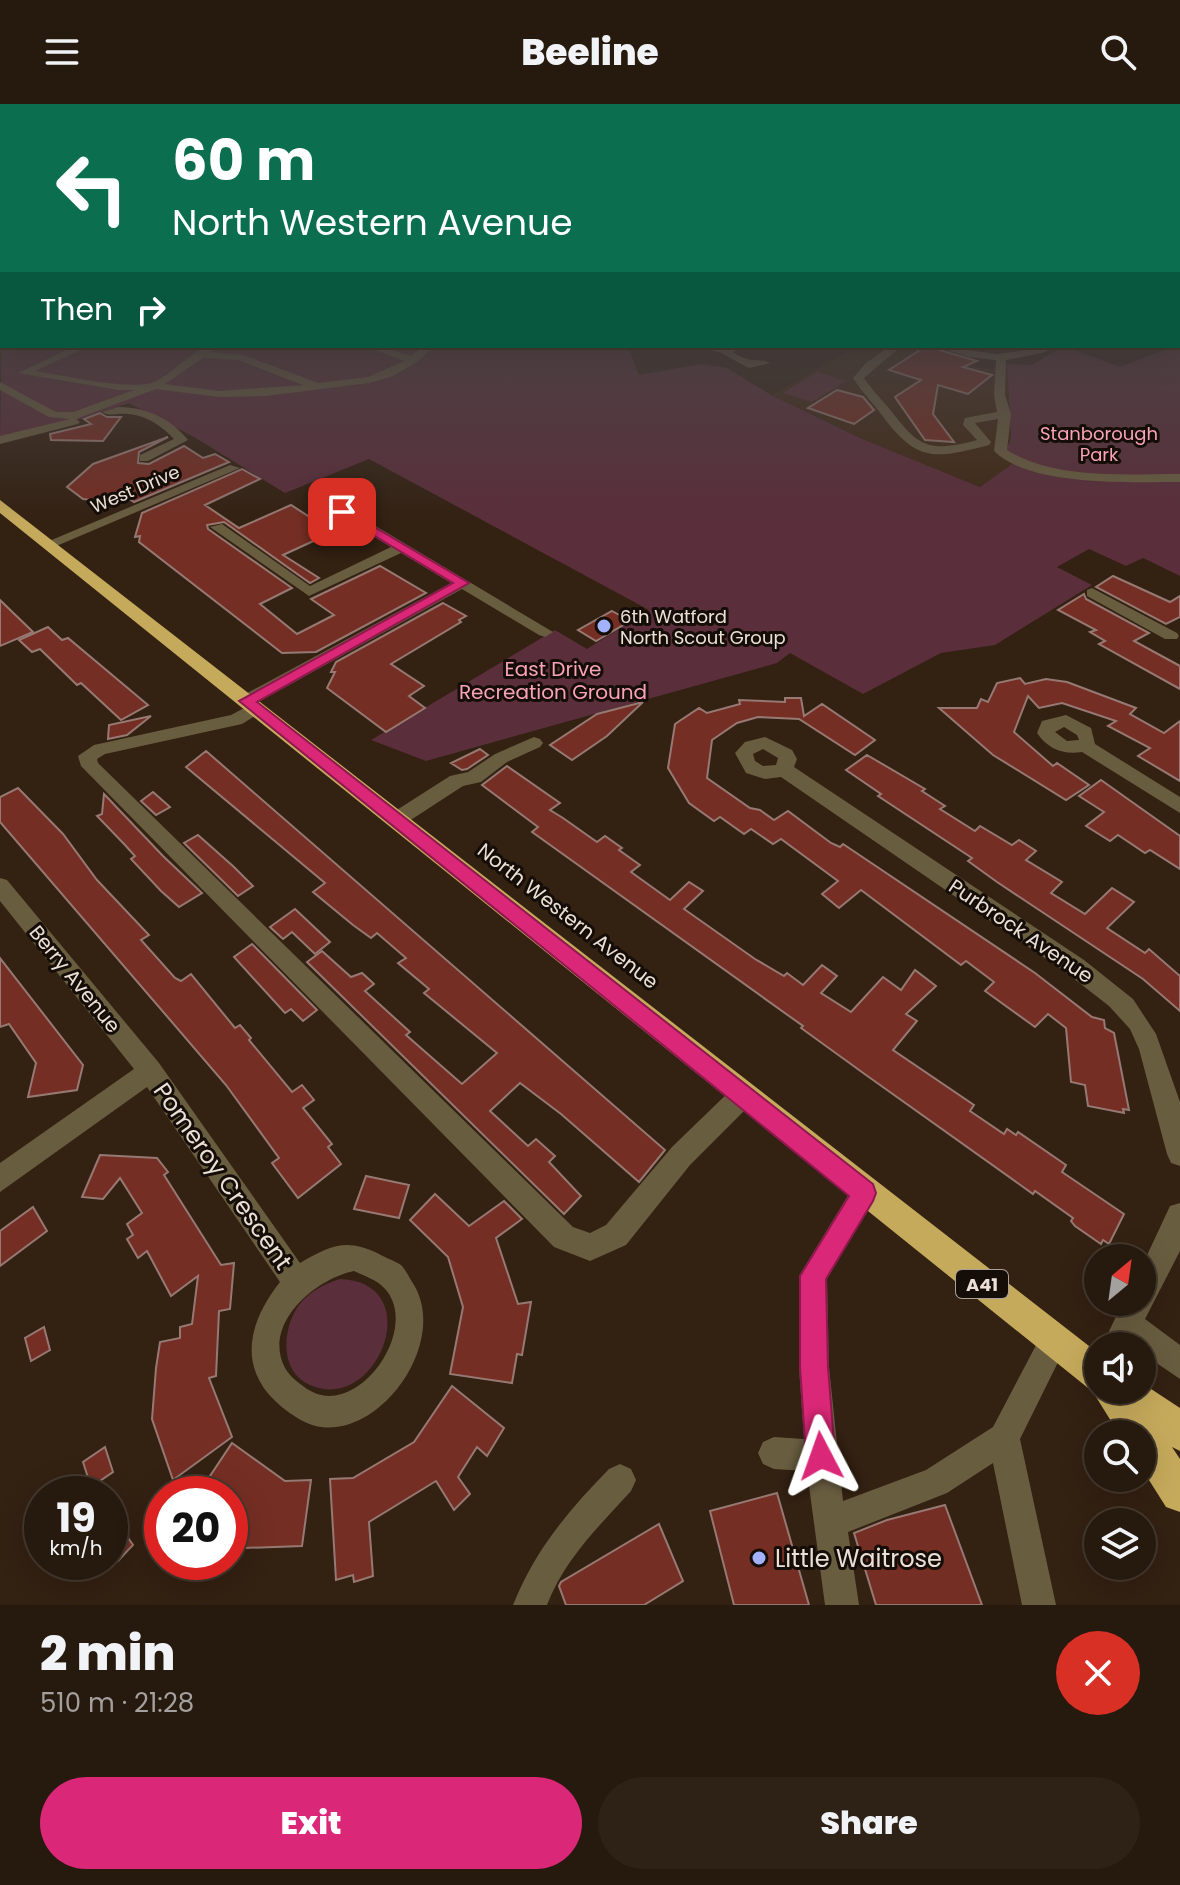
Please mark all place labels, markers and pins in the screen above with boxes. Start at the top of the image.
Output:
pin [308,478,376,546]
place label: 6th Watford North Scout Group [620,604,786,650]
marker: 6th Watford North Scout Group [595,617,613,635]
place label: Little Waitrose [775,1542,942,1575]
marker: Little Waitrose [750,1549,768,1567]

